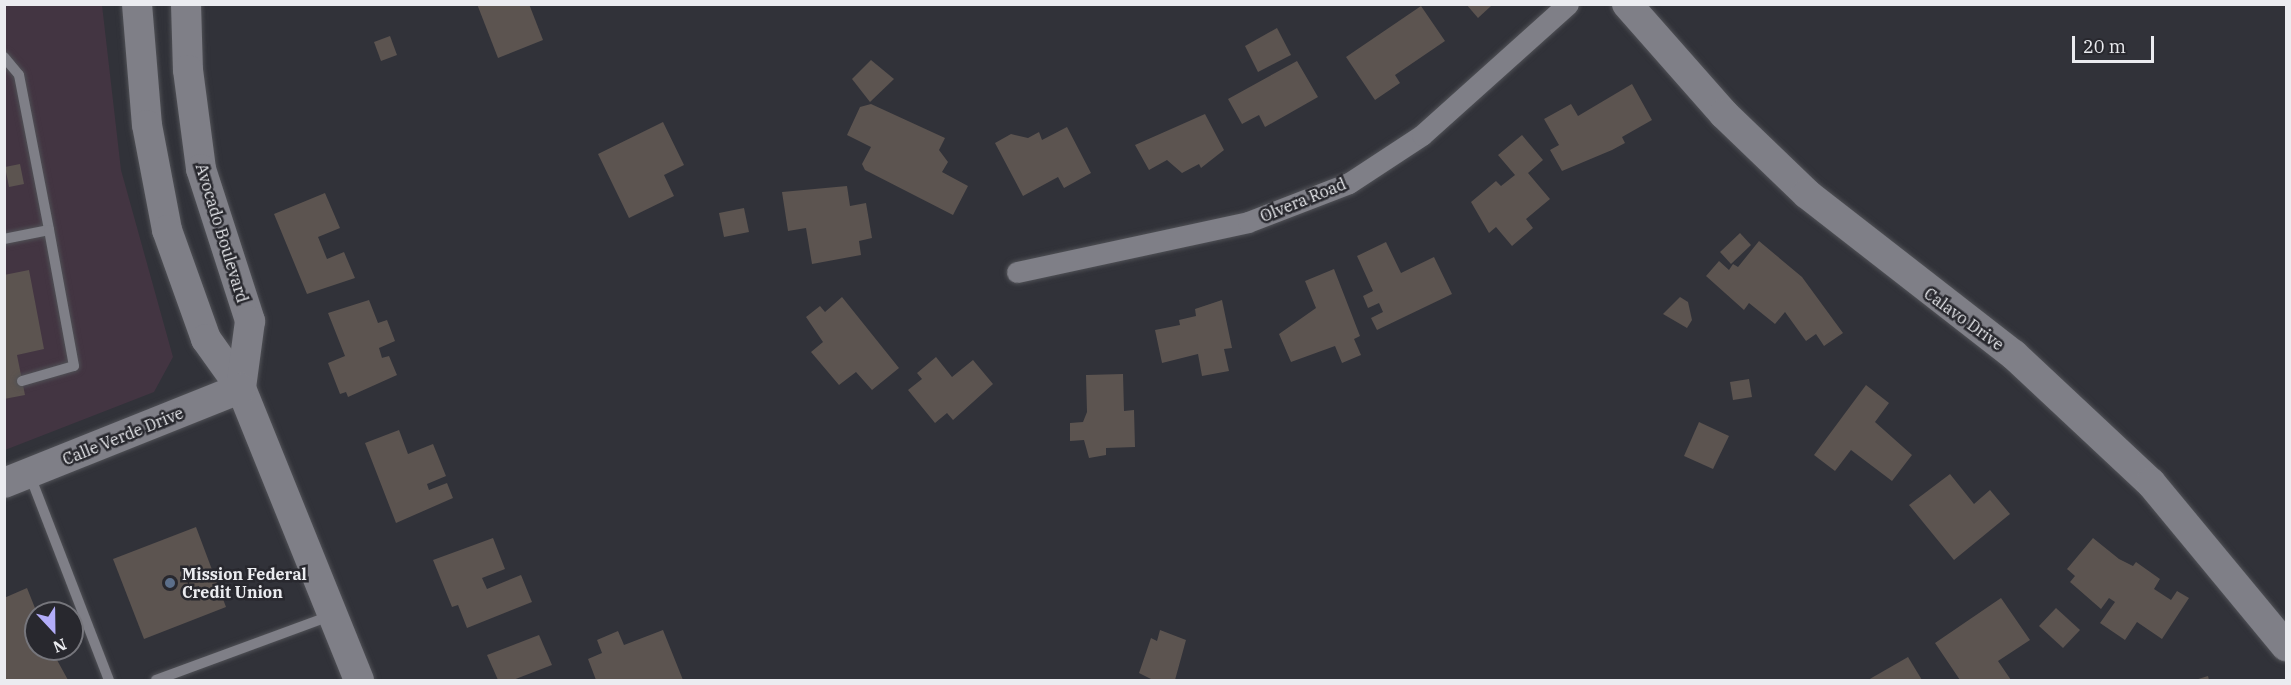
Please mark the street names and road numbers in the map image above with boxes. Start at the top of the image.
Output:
street label: Avocado Boulevard [192,161,252,305]
street label: Olvera Road [1257,174,1349,226]
street label: Calavo Drive [1920,284,2008,354]
street label: Calle Verde Drive [60,403,186,469]

